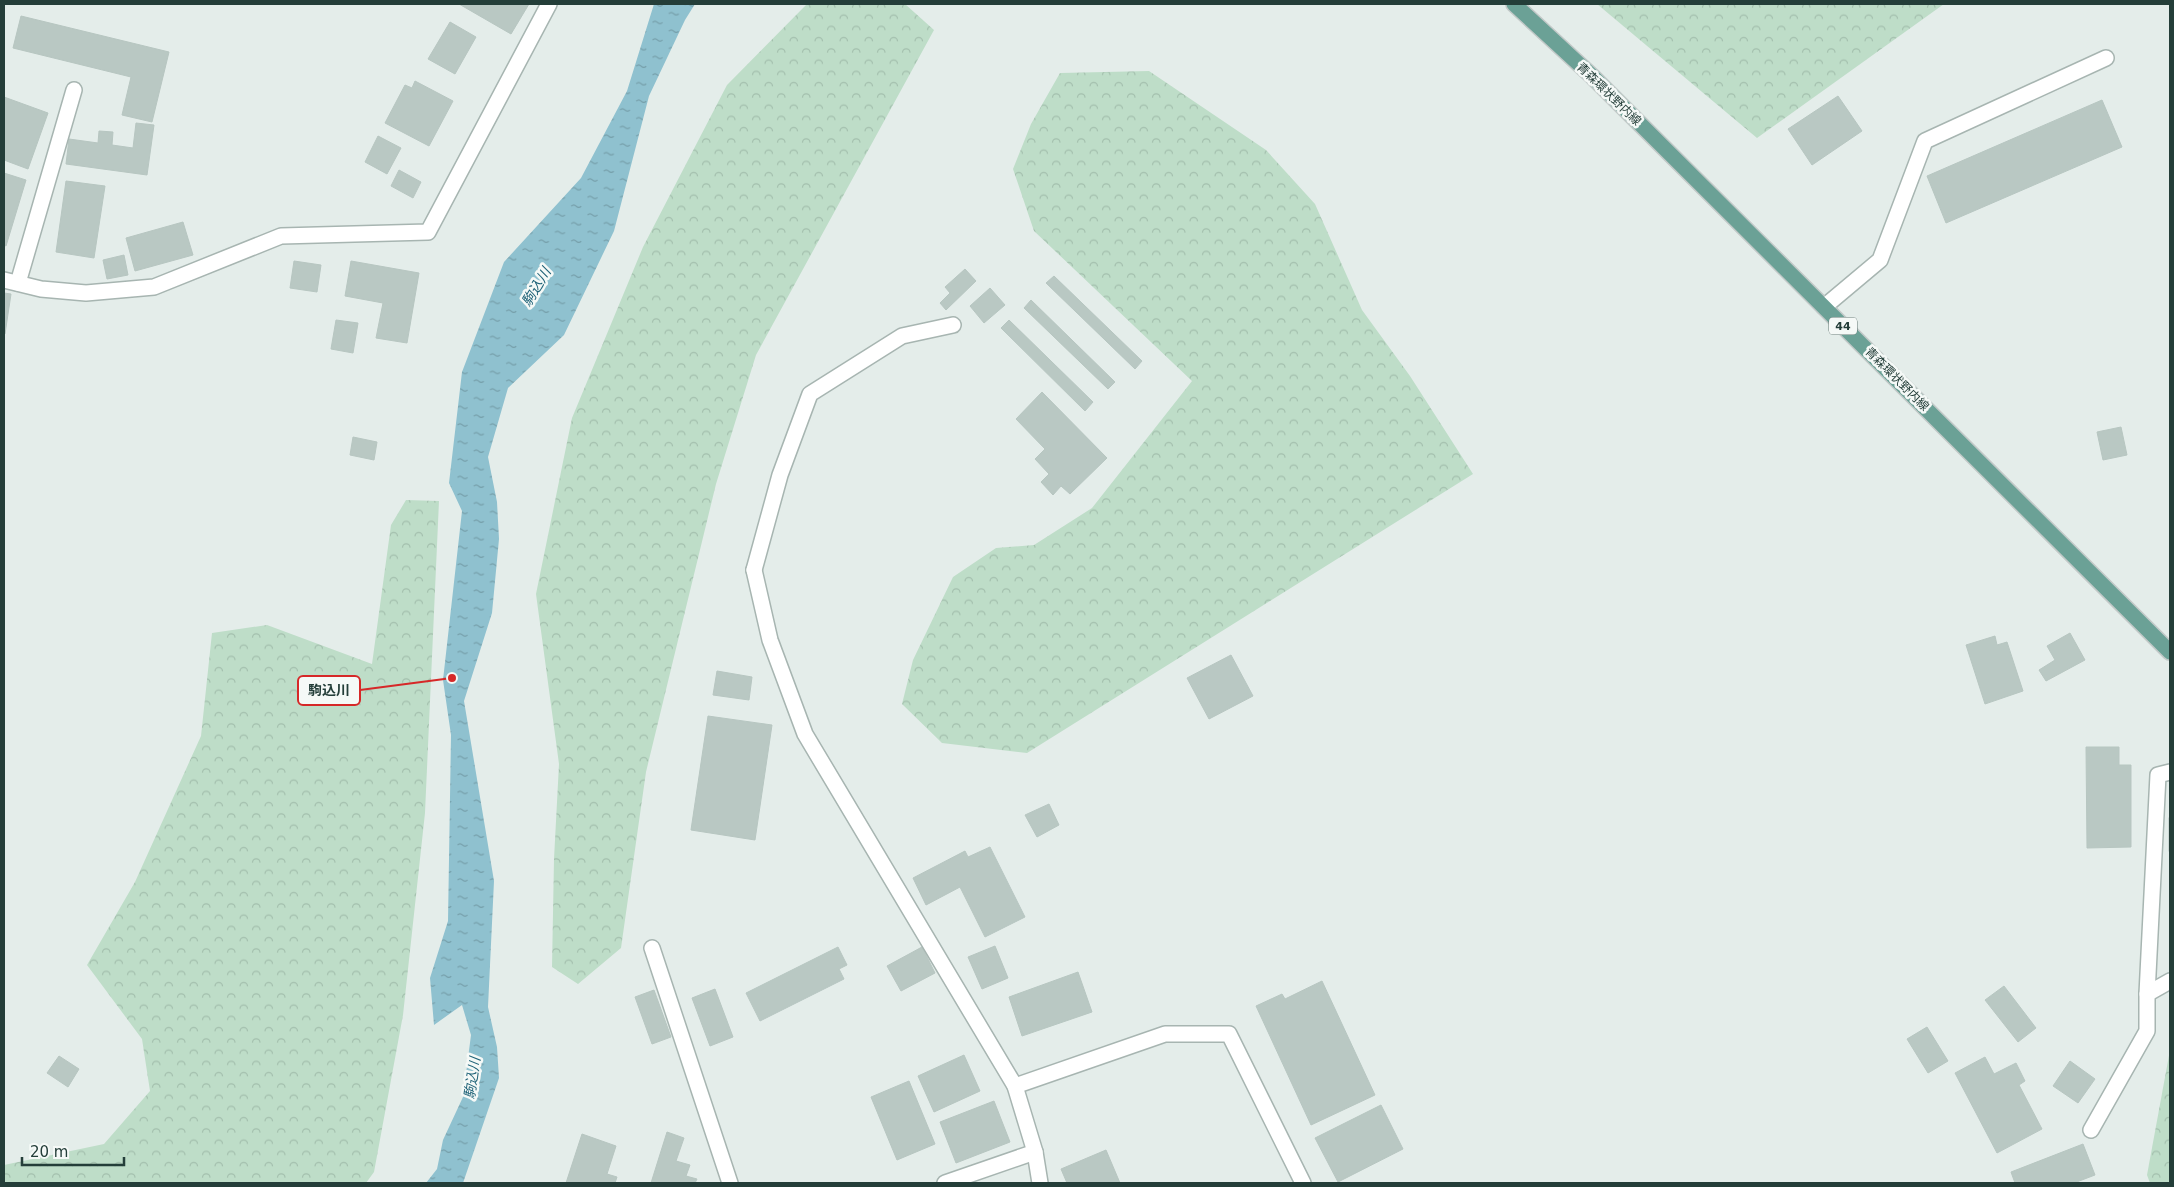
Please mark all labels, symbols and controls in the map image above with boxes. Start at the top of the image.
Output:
street label: 青森環状野内線 [1574,60,1644,128]
water label: 駒込川 [518,263,555,309]
road number: 44 [1829,318,1857,334]
street label: 青森環状野内線 [1862,344,1932,414]
callout: 駒込川 [298,676,360,705]
text: 駒込川 [308,682,350,698]
water label: 駒込川 [461,1054,483,1100]
scale bar [22,1134,125,1166]
text: 20 m [30,1143,68,1161]

